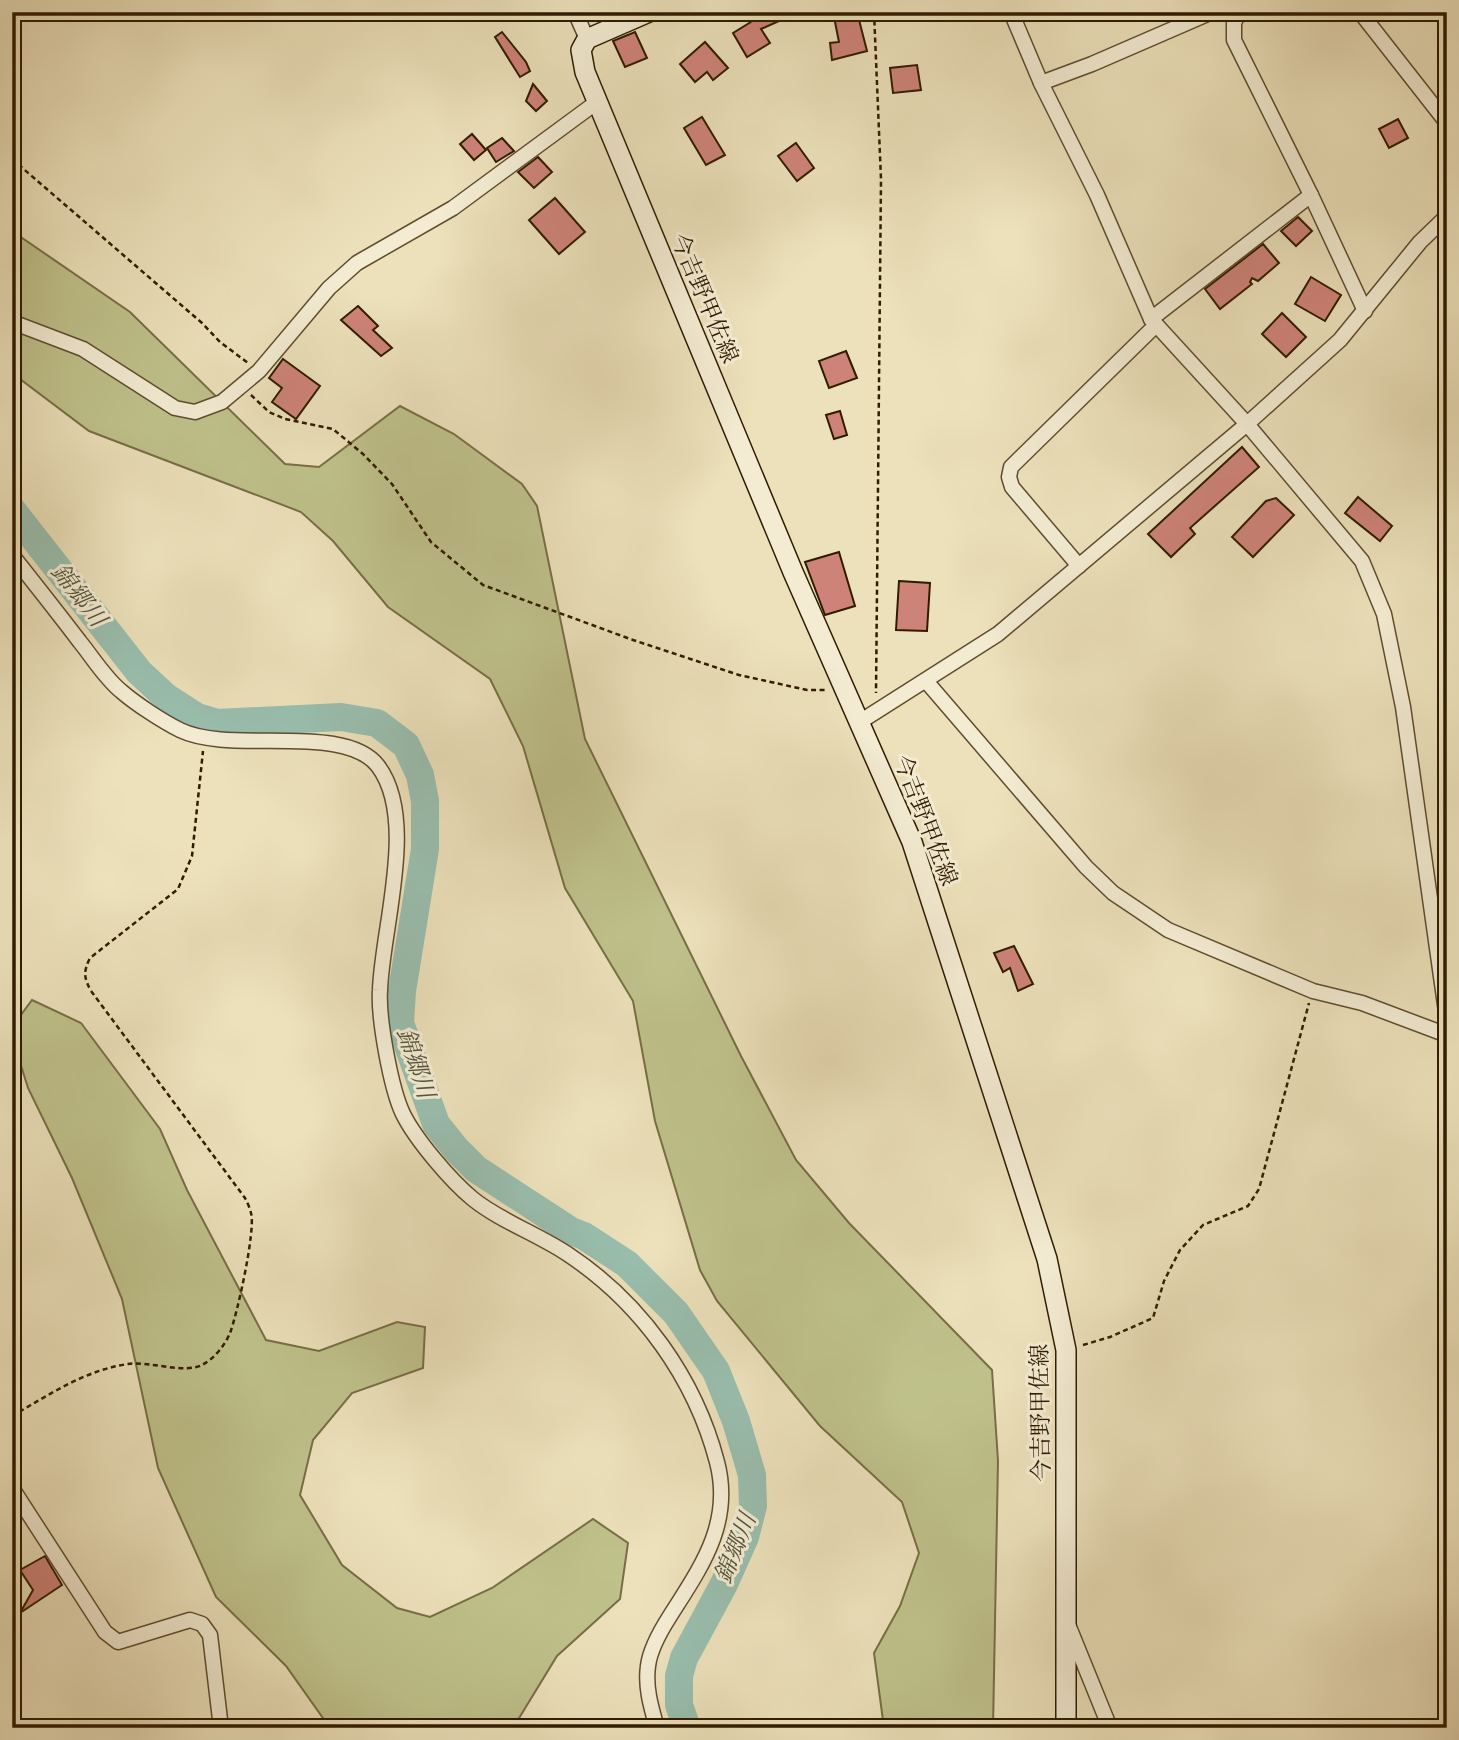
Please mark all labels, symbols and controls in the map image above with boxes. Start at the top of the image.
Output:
street label: 今吉野甲佐線 [665,229,744,367]
water label: 錦郷川 [46,558,114,634]
street label: 今吉野甲佐線 [888,751,963,889]
water label: 錦郷川 [392,1024,441,1104]
street label: 今吉野甲佐線 [1026,1344,1055,1482]
water label: 錦郷川 [709,1507,763,1587]

